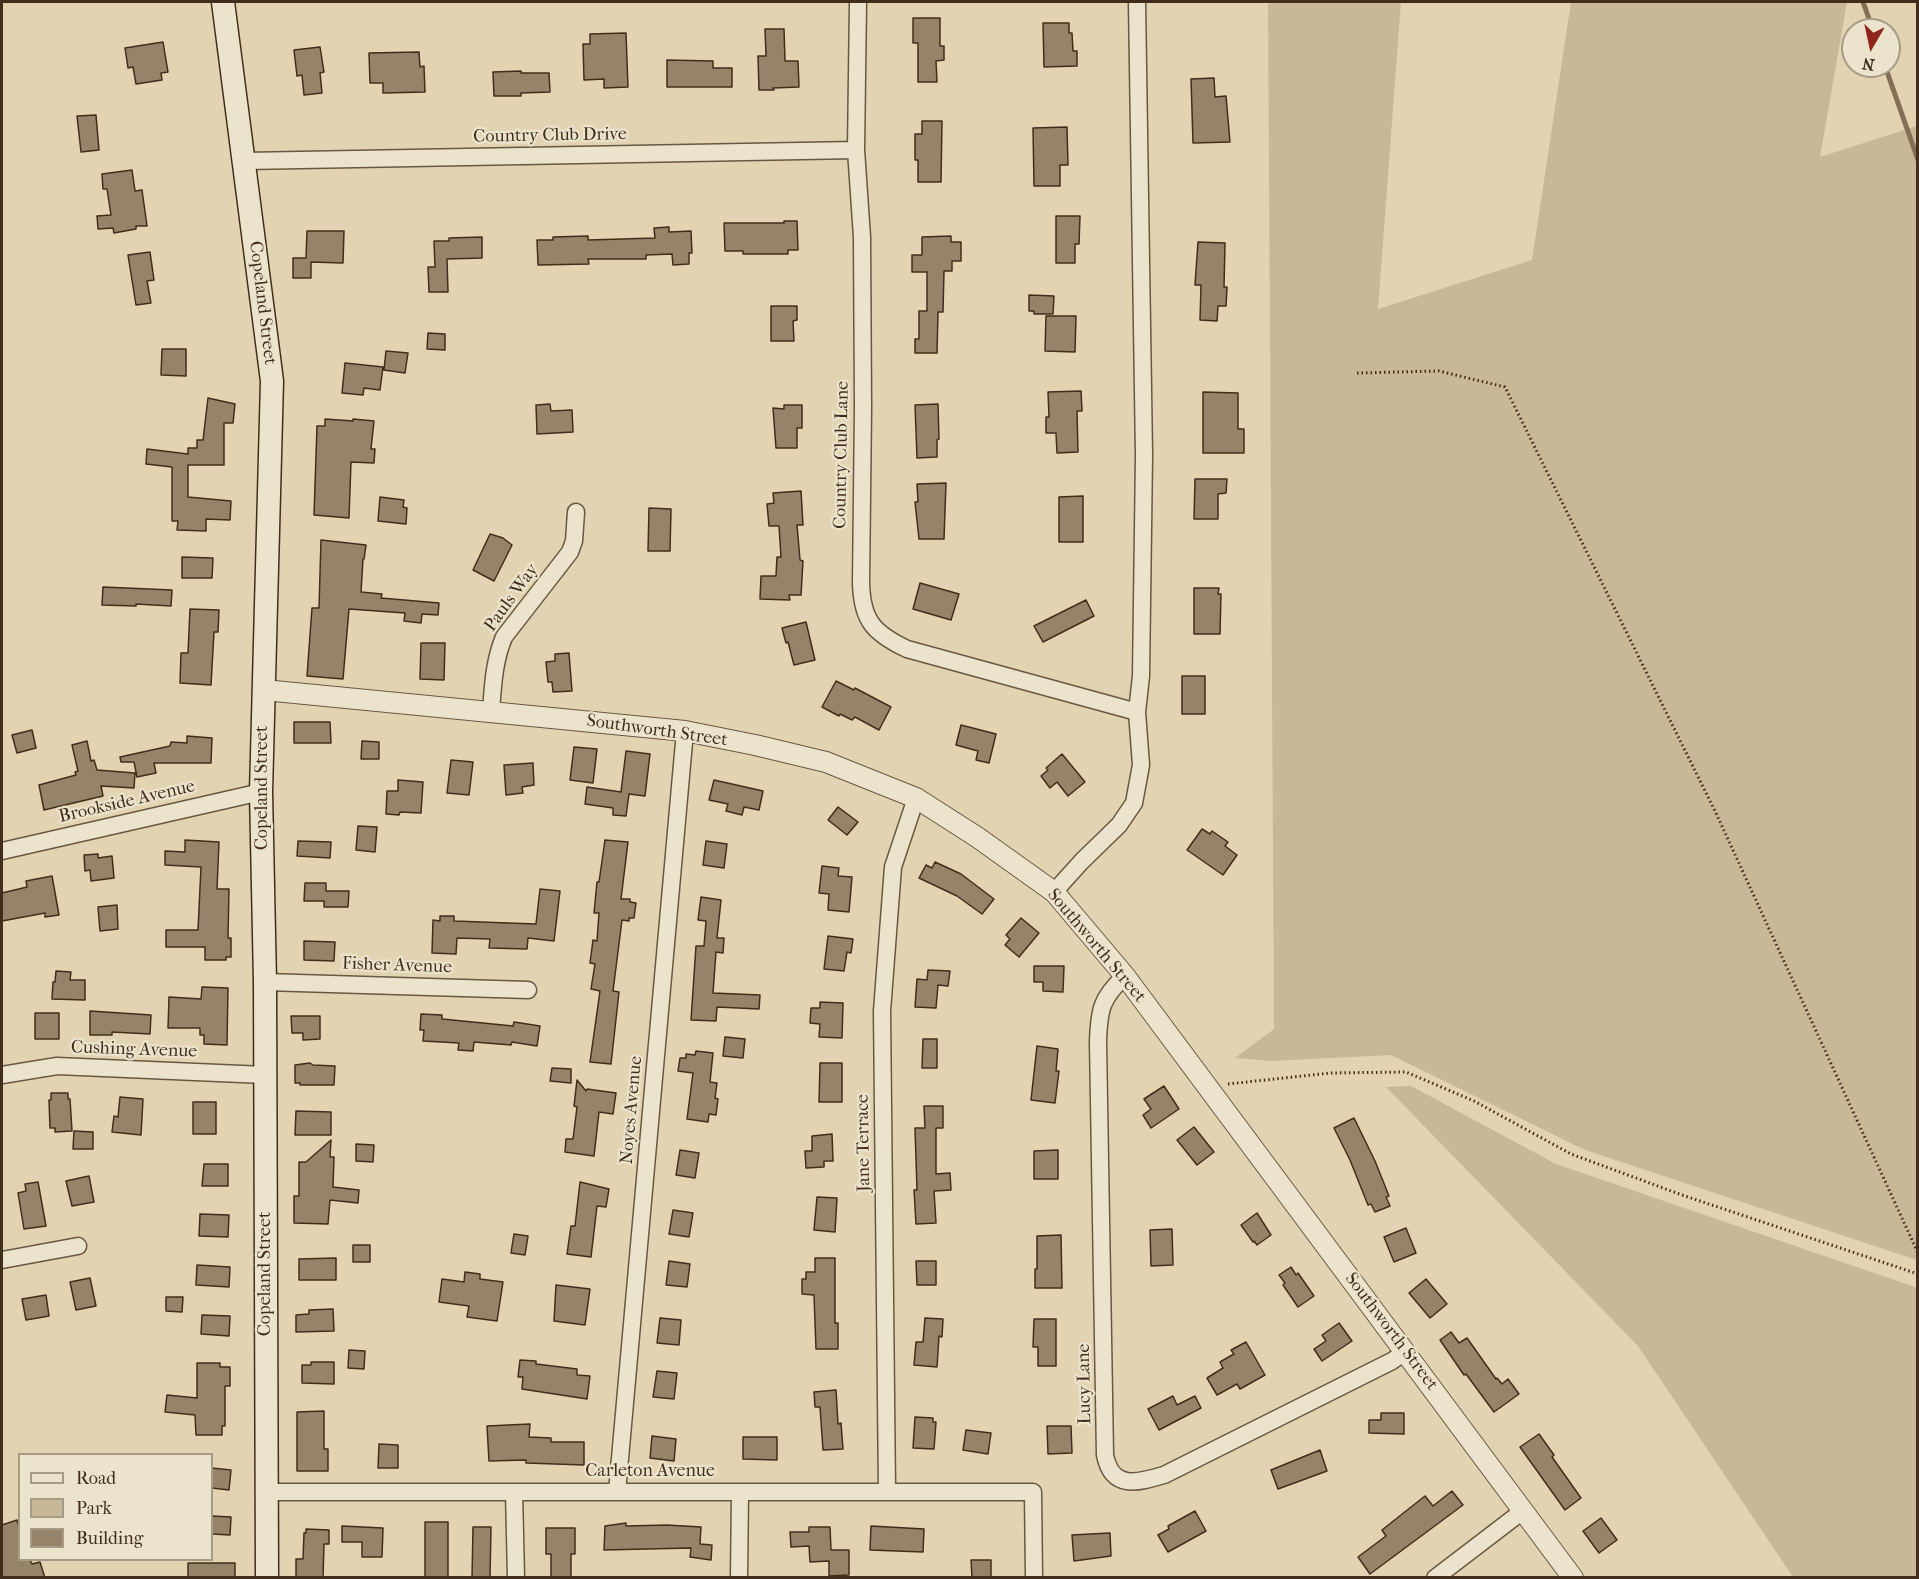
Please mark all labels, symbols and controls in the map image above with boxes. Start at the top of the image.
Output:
north arrow [1841,18,1901,78]
text: N [1861,54,1876,75]
street label: Country Club Drive [473,124,627,148]
street label: Copeland Street [244,240,280,366]
street label: Country Club Lane [830,381,854,529]
street label: Pauls Way [480,560,544,636]
street label: Southworth Street [585,710,729,752]
street label: Copeland Street [252,726,274,850]
street label: Brookside Avenue [57,776,197,828]
street label: Southworth Street [1042,885,1150,1007]
street label: Fisher Avenue [342,953,452,979]
street label: Cushing Avenue [70,1037,198,1063]
street label: Noyes Avenue [617,1055,647,1165]
street label: Jane Terrace [852,1094,876,1192]
street label: Copeland Street [255,1212,277,1336]
street label: Southworth Street [1340,1269,1442,1395]
street label: Lucy Lane [1073,1343,1097,1425]
legend [18,1453,213,1561]
street label: Carleton Avenue [585,1461,715,1483]
text: Road [76,1468,116,1489]
text: Park [76,1498,112,1519]
text: Building [76,1528,143,1549]

